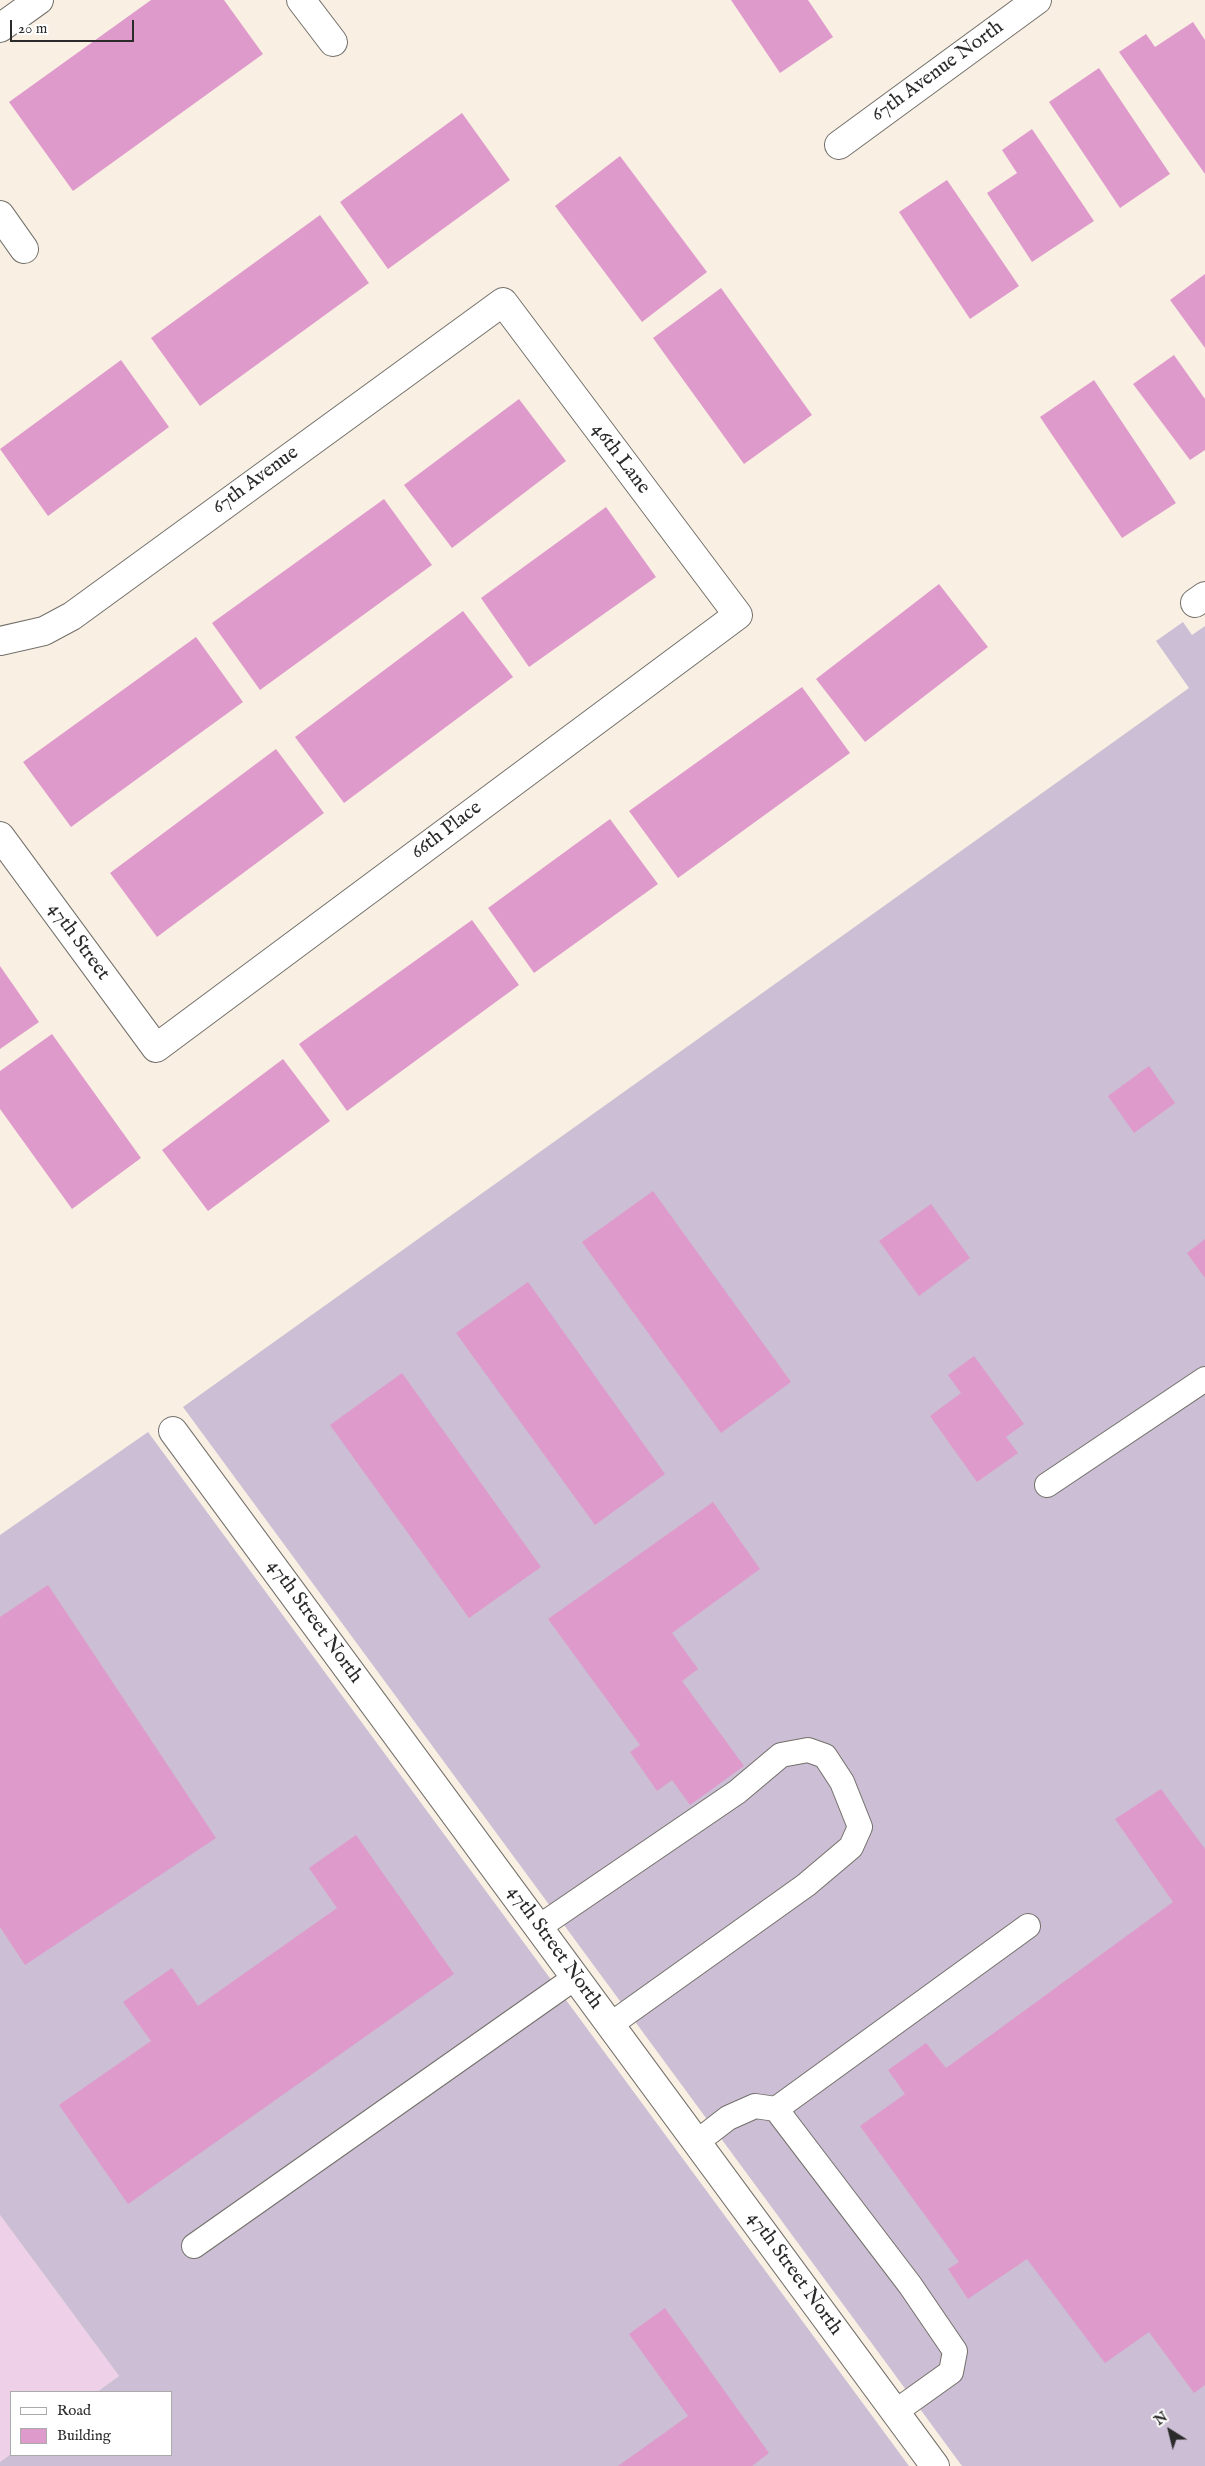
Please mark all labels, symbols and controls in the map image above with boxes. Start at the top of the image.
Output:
scale bar [12,10,136,42]
street label: 67th Avenue North [867,16,1009,128]
text: 20 m [18,19,47,38]
street label: 46th Lane [585,419,655,499]
street label: 67th Avenue [208,442,304,520]
street label: 66th Place [407,797,487,865]
street label: 47th Street [42,898,114,986]
street label: 47th Street North [261,1556,367,1688]
street label: 47th Street North [501,1882,607,2014]
street label: 47th Street North [741,2208,847,2340]
legend [10,2391,172,2456]
text: Road [57,2401,91,2420]
north arrow [1145,2406,1195,2456]
text: N [1151,2408,1171,2430]
text: Building [57,2426,111,2445]

